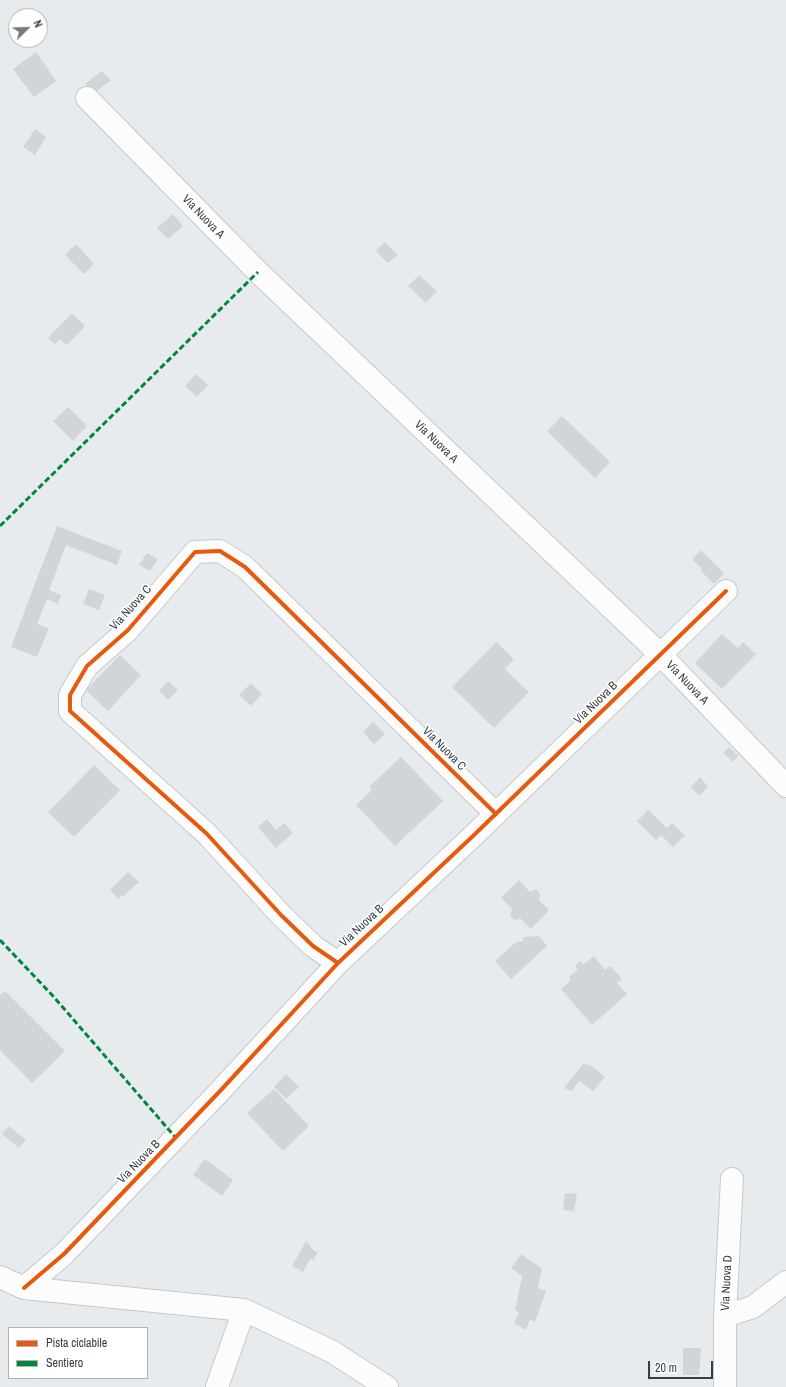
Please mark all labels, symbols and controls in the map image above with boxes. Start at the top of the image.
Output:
north arrow [8,8,48,48]
text: N [30,18,46,29]
street label: Via Nuova A [179,192,227,242]
street label: Via Nuova A [411,418,461,466]
street label: Via Nuova C [107,583,155,633]
street label: Via Nuova A [663,658,711,708]
street label: Via Nuova B [571,679,621,727]
street label: Via Nuova C [419,724,469,774]
street label: Via Nuova B [337,902,387,950]
street label: Via Nuova B [115,1137,163,1187]
street label: Via Nuova D [718,1255,736,1311]
legend [8,1327,148,1379]
text: Pista ciclabile [46,1335,107,1351]
scale bar [650,1353,715,1379]
text: Sentiero [46,1355,83,1371]
text: 20 m [655,1360,677,1376]

